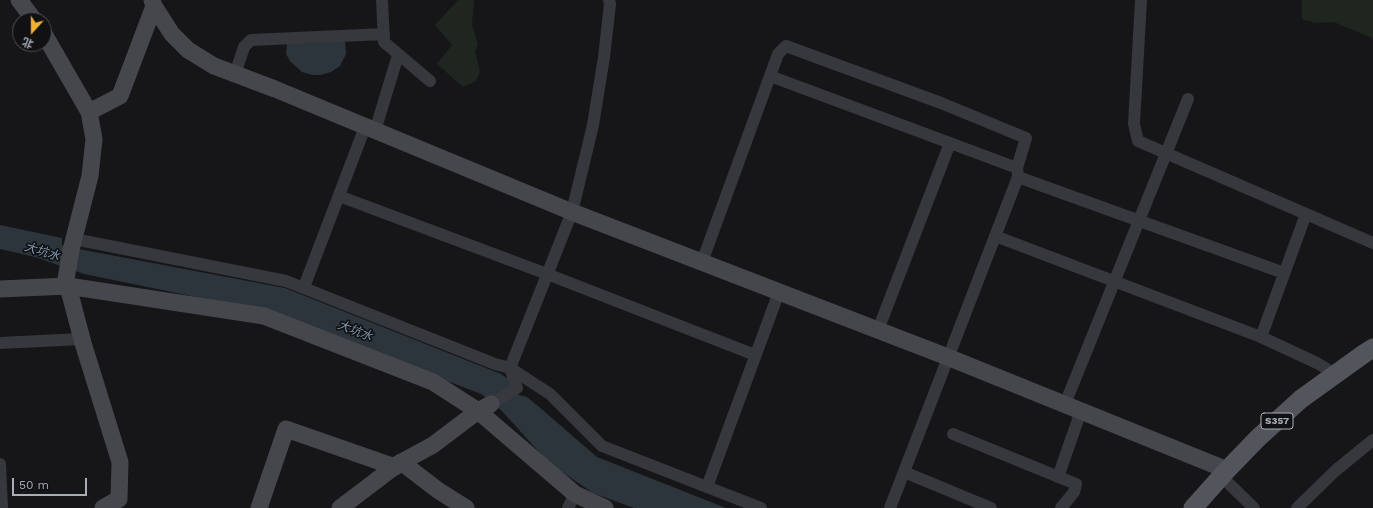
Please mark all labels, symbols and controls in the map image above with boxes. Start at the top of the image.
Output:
north arrow [12,12,52,52]
text: 北 [20,35,35,51]
water label: 大坑水 [23,240,61,264]
water label: 大坑水 [336,318,374,344]
road number: S357 [1261,413,1293,429]
scale bar [14,470,89,496]
text: 50 m [19,478,49,492]

